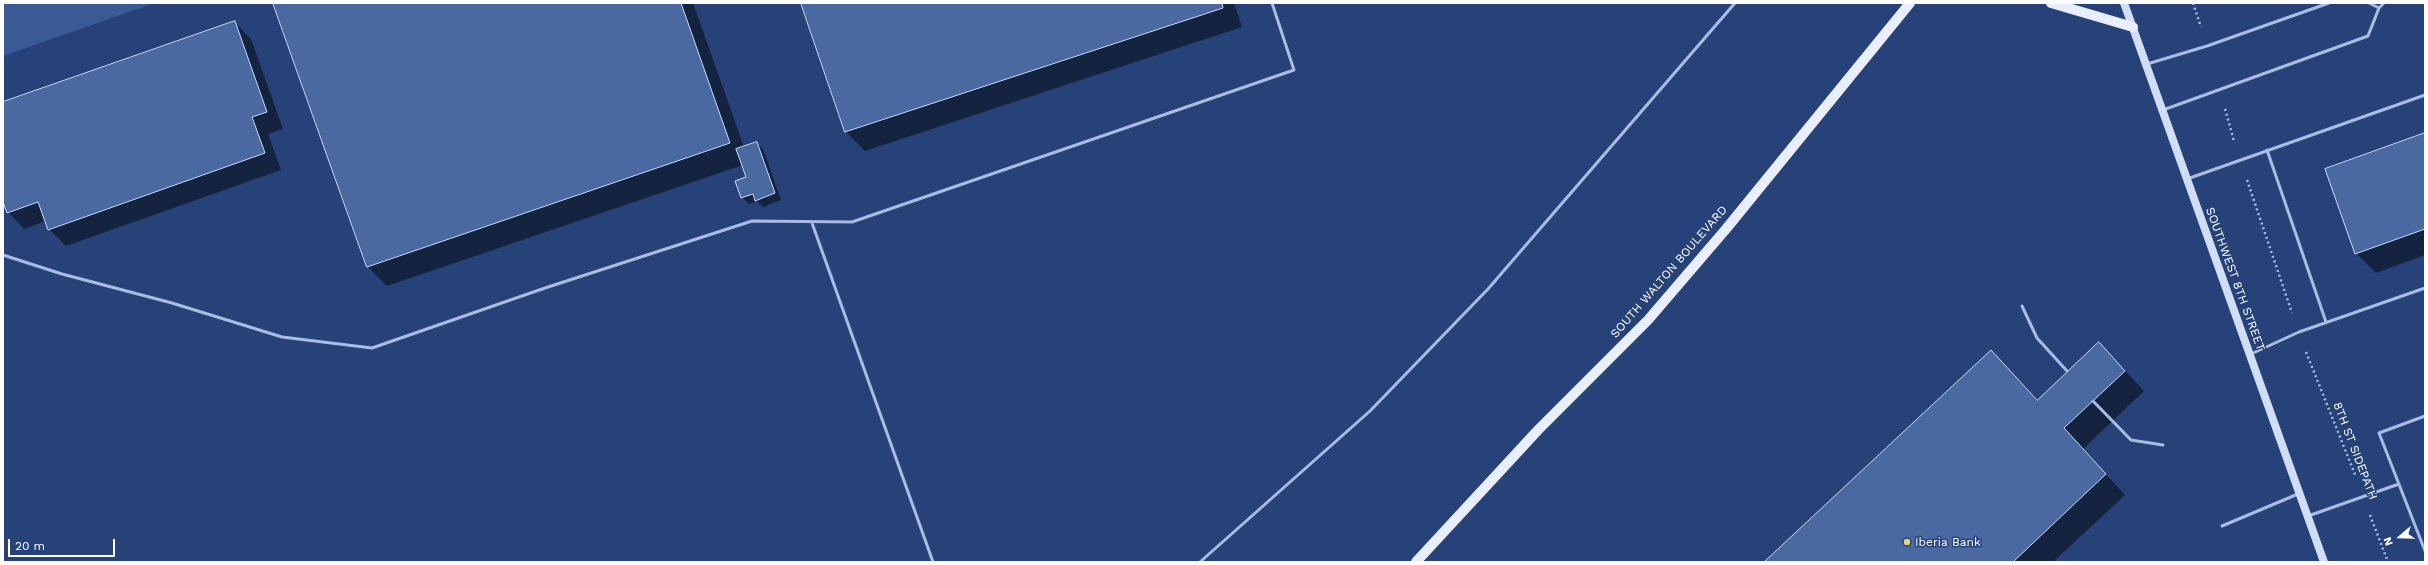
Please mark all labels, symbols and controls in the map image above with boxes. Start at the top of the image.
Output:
street label: SOUTH WALTON BOULEVARD [1608,203,1730,341]
street label: SOUTHWEST 8TH STREET [2202,205,2268,353]
street label: 8TH ST SIDEPATH [2330,400,2380,502]
north arrow [2380,517,2420,557]
scale bar [10,531,117,557]
place label: Iberia Bank [1915,535,1981,549]
text: N [2381,535,2396,547]
marker: Iberia Bank [1902,537,1912,547]
text: 20 m [15,539,45,553]

